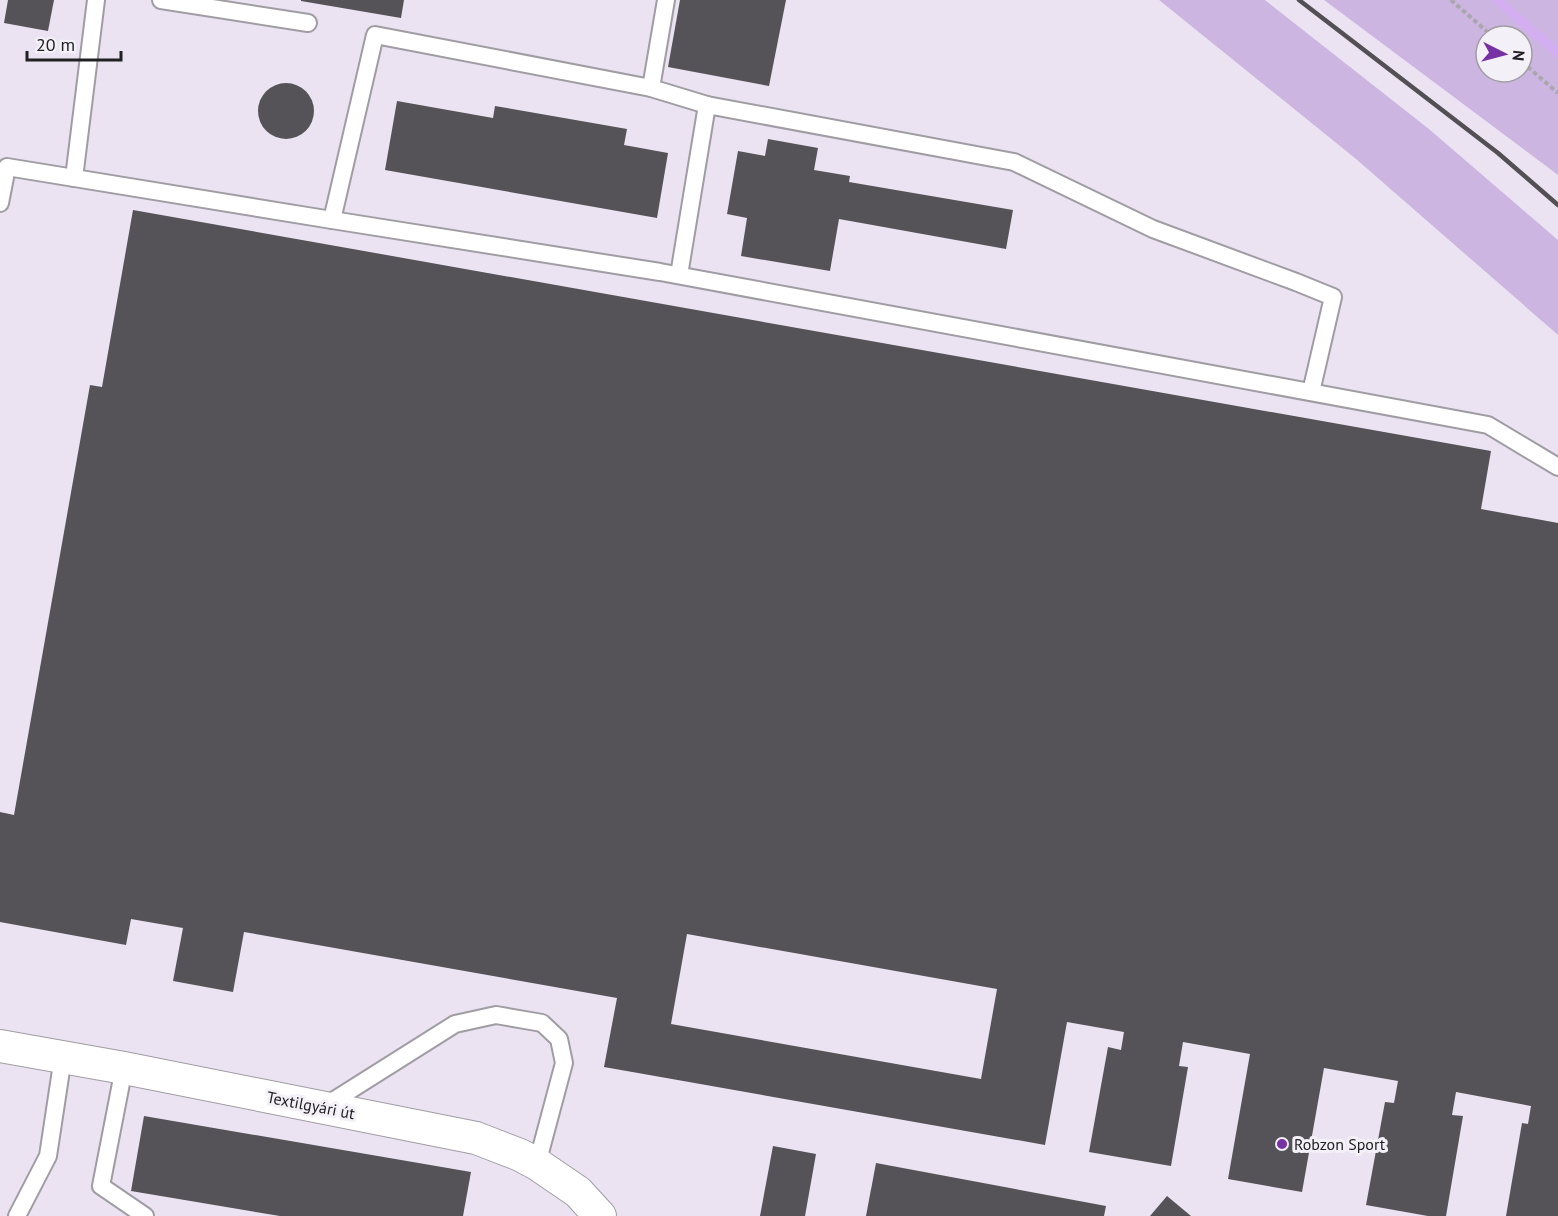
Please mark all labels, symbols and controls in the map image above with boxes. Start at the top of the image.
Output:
scale bar [27,24,122,62]
north arrow [1474,24,1534,84]
text: 20 m [36,33,75,56]
text: N [1508,49,1529,62]
street label: Textilgyári út [265,1087,357,1123]
place label: Robzon Sport [1294,1134,1386,1154]
marker: Robzon Sport [1275,1137,1289,1151]

